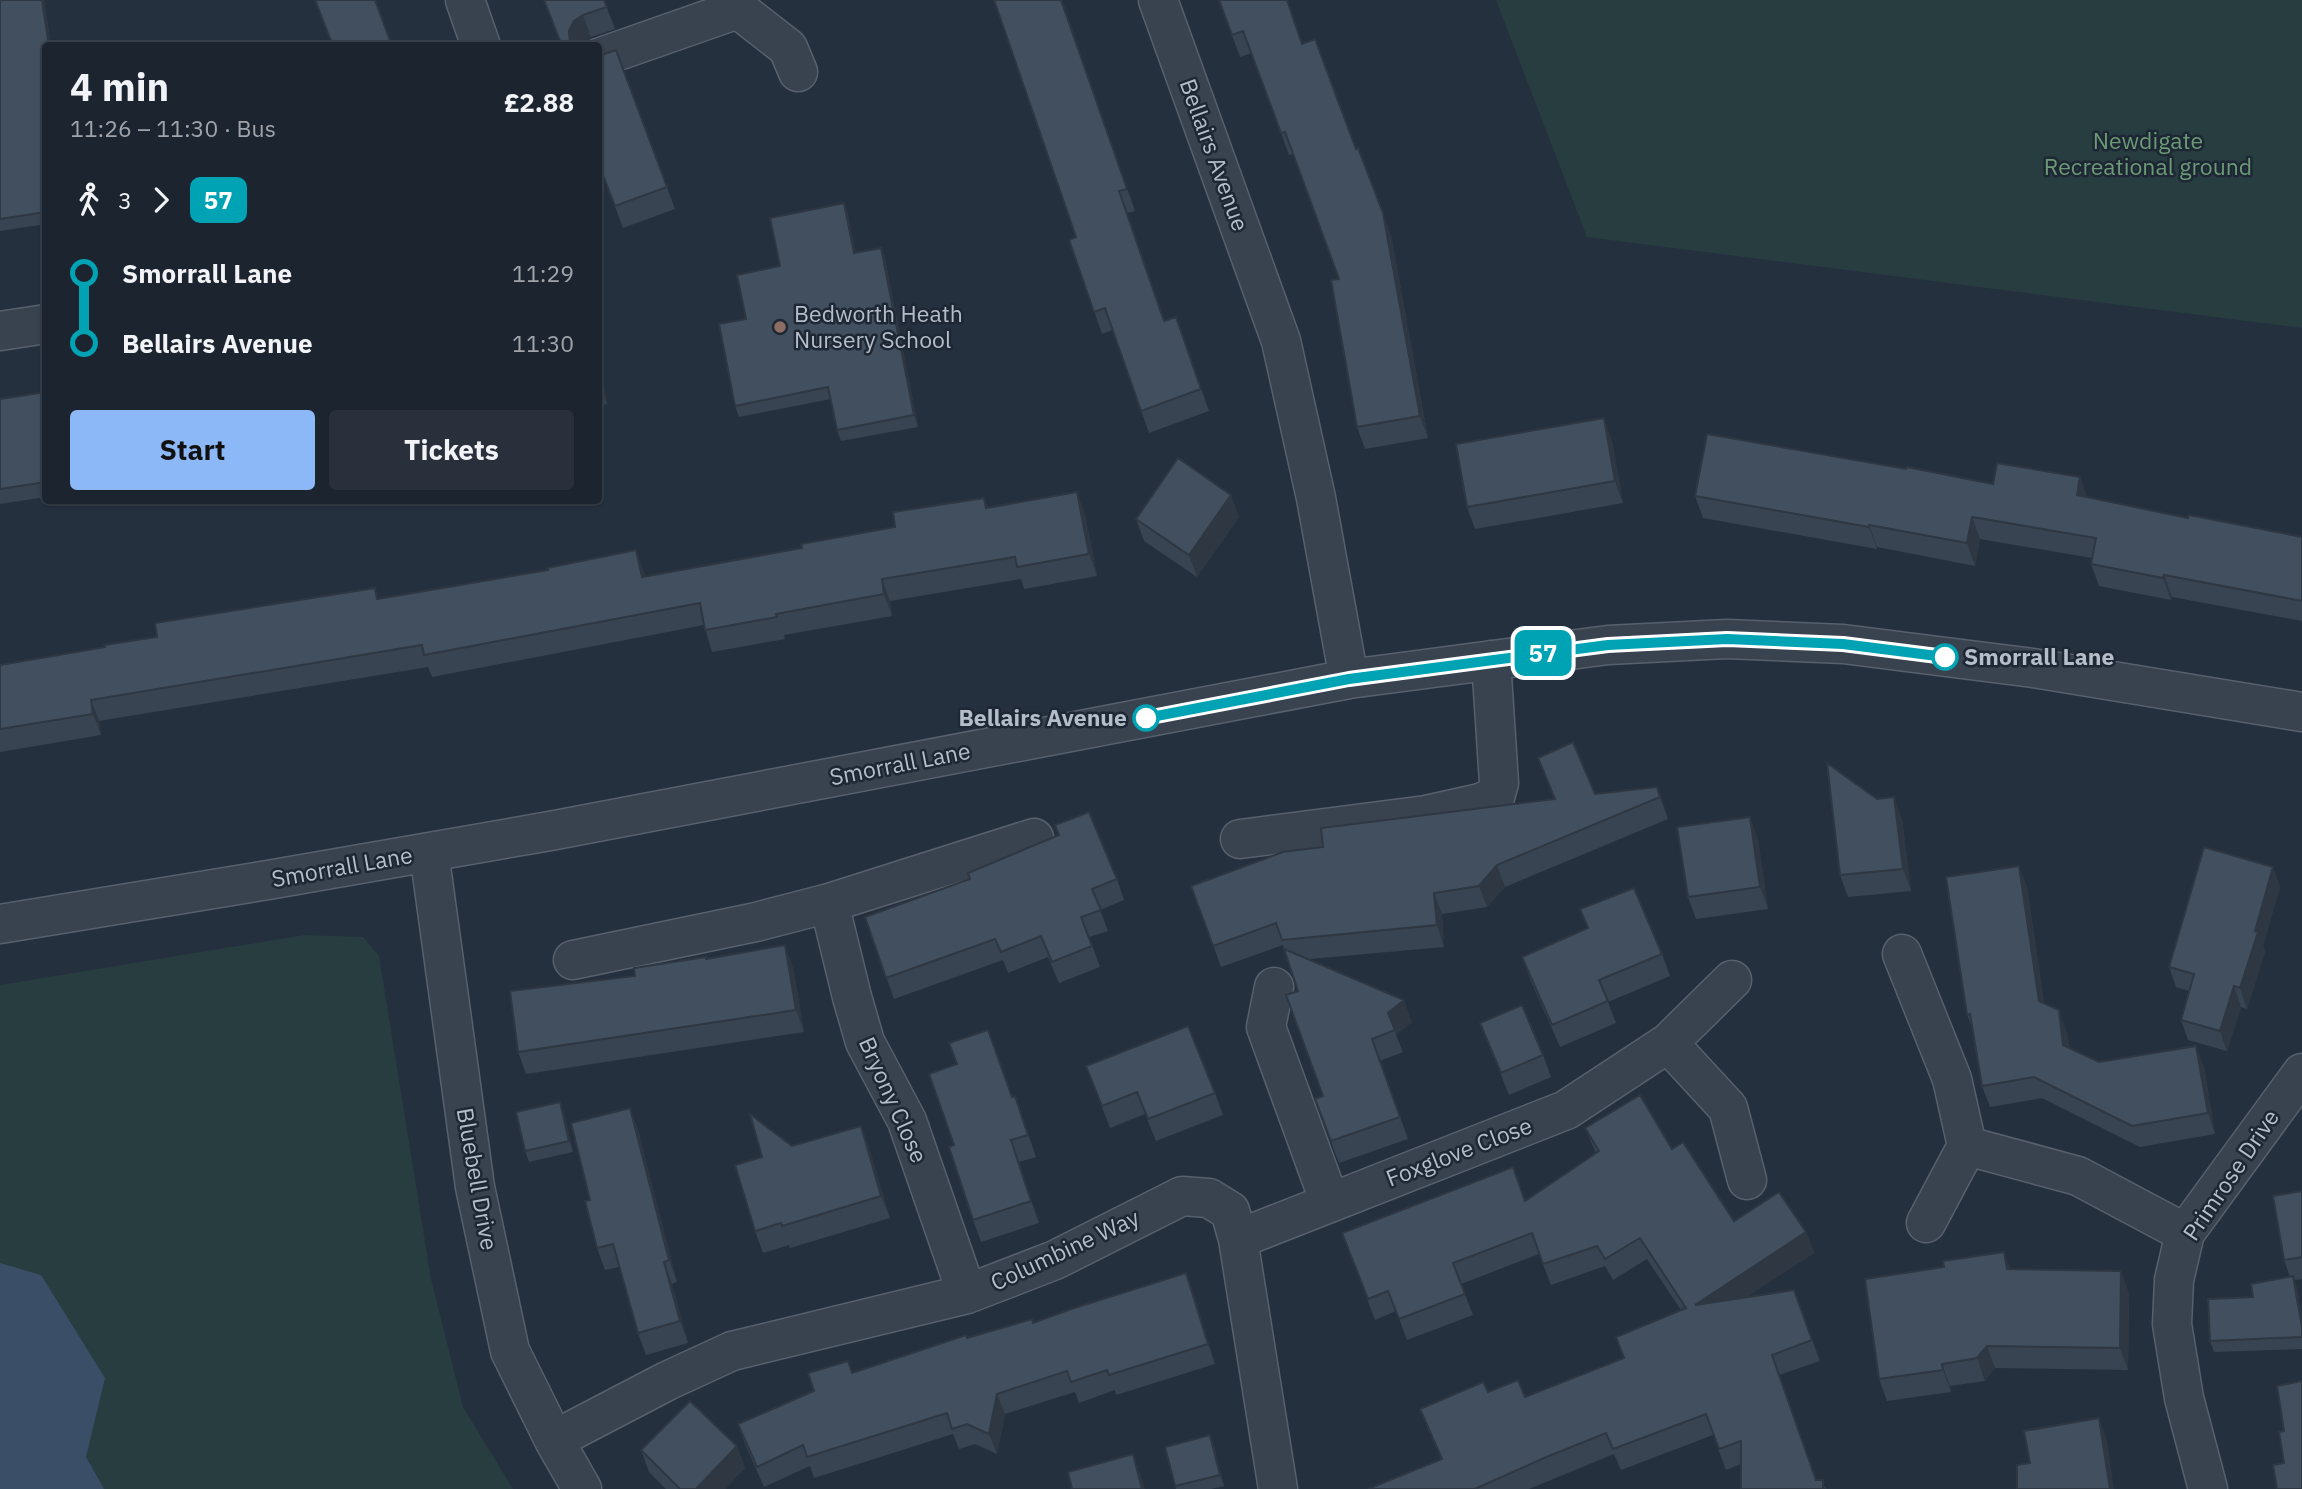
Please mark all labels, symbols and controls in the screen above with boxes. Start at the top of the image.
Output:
text: 4 min [70,62,169,111]
street label: Bellairs Avenue [1173,74,1256,235]
text: £2.88 [504,85,574,119]
text: 11:26 – 11:30 · Bus [70,113,276,143]
park label: Newdigate Recreational ground [2044,125,2252,181]
icon: walk [70,181,108,219]
icon: forward [142,181,180,219]
text: 57 [204,184,233,216]
text: 3 [118,185,132,215]
text: Smorrall Lane [122,256,292,290]
text: 11:29 [512,258,574,288]
place label: Bedworth Heath Nursery School [794,298,963,354]
marker: Bedworth Heath Nursery School [772,319,788,335]
text: Bellairs Avenue [122,326,313,360]
text: 11:30 [512,328,574,358]
button: Start [70,410,315,490]
button: Tickets [329,410,574,490]
line badge: 57 [1512,630,1574,676]
text: 57 [1529,637,1557,669]
place label: Smorrall Lane [1964,641,2114,671]
marker: Smorrall Lane [1932,644,1958,670]
place label: Bellairs Avenue [958,702,1127,732]
marker: Bellairs Avenue [1133,705,1159,731]
street label: Smorrall Lane [827,735,973,791]
street label: Smorrall Lane [269,839,415,893]
street label: Bryony Close [853,1032,935,1167]
street label: Primrose Drive [2175,1103,2285,1246]
street label: Bluebell Drive [451,1105,505,1252]
street label: Foxglove Close [1381,1109,1536,1193]
street label: Columbine Way [985,1201,1144,1297]

